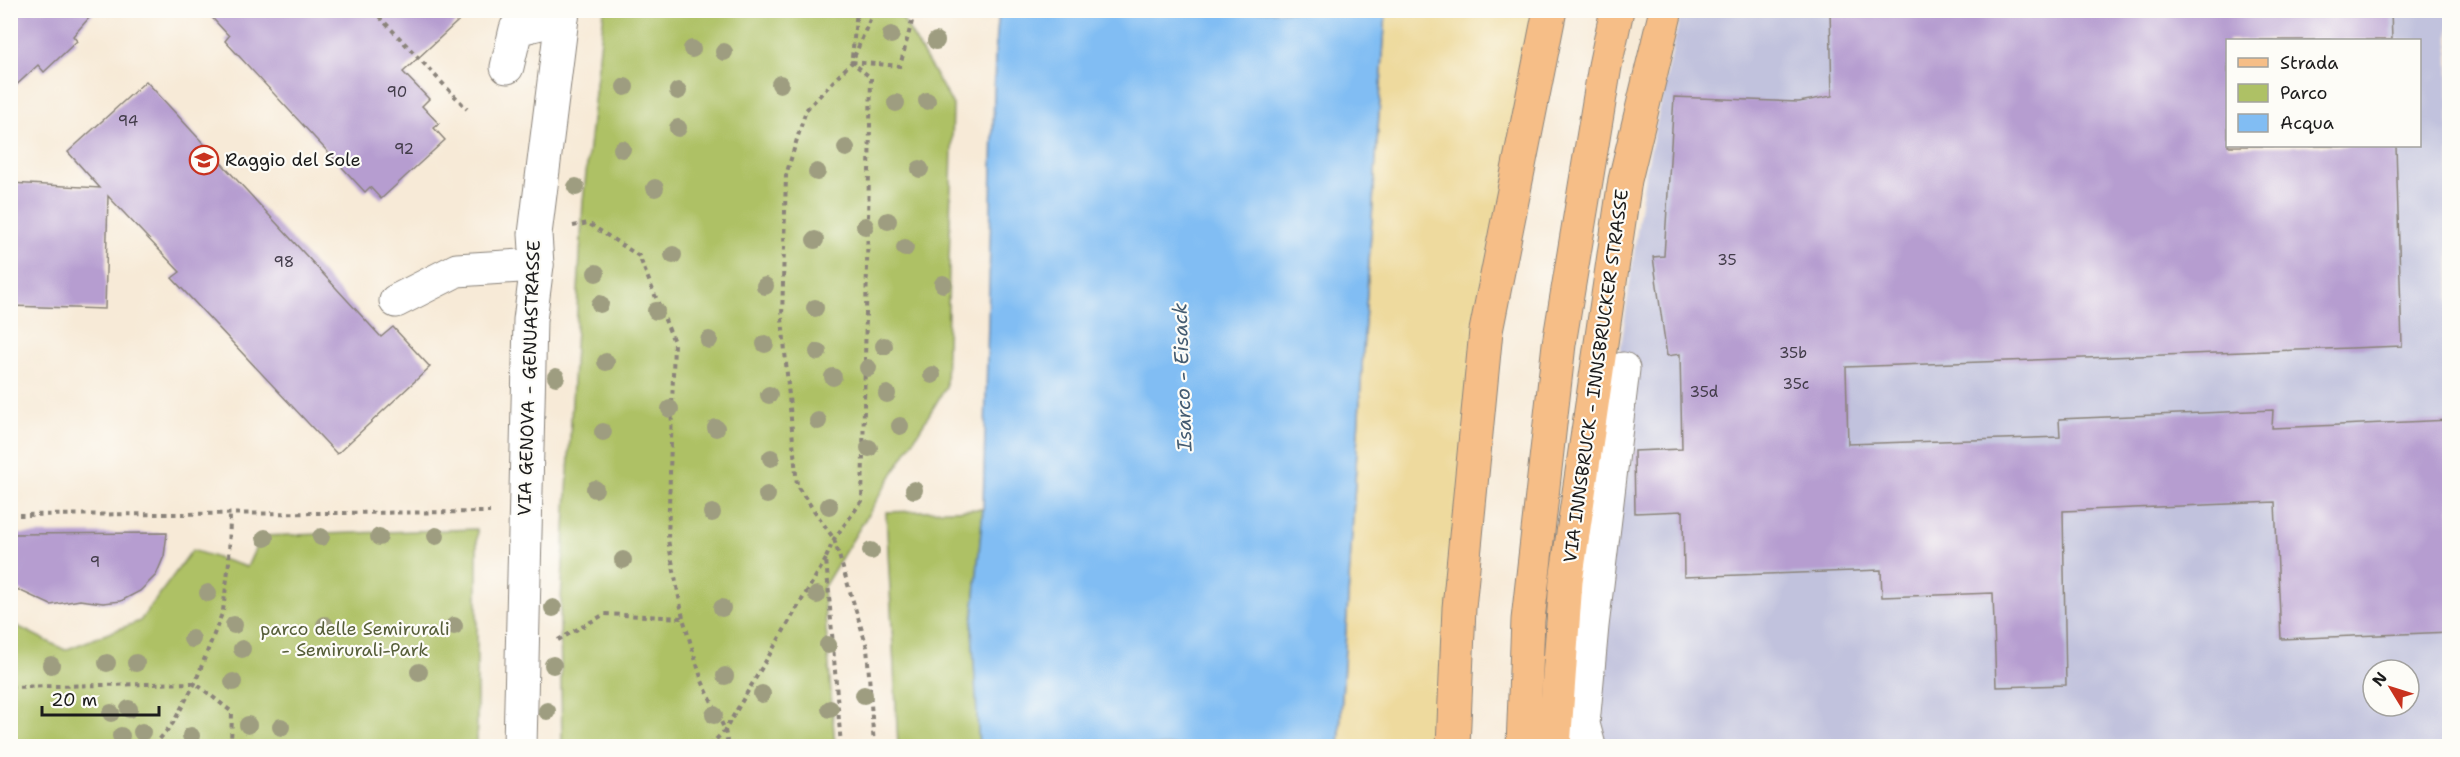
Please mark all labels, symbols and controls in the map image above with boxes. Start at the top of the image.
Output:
legend [2226,39,2421,147]
text: Strada [2280,51,2339,75]
text: Parco [2280,81,2328,105]
house number: 90 [387,82,407,102]
house number: 94 [118,111,138,131]
text: Acqua [2280,111,2334,135]
house number: 92 [394,139,414,159]
school or university icon: Raggio del Sole [188,144,220,176]
place label: Raggio del Sole [225,148,361,172]
street label: VIA INNSBRUCK - INNSBRUCKER STRASSE [1558,188,1634,564]
street label: VIA GENOVA - GENUASTRASSE [512,240,546,516]
house number: 35 [1717,250,1737,270]
house number: 98 [274,252,294,272]
water label: Isarco - Eisack [1166,302,1198,453]
house number: 35b [1779,343,1807,363]
house number: 35c [1783,374,1809,394]
house number: 35d [1690,382,1719,402]
house number: 9 [90,552,100,572]
park label: parco delle Semirurali - Semirurali-Park [260,617,450,662]
north arrow [2361,658,2421,718]
text: N [2367,668,2392,691]
scale bar [42,679,159,717]
text: 20 m [51,688,97,712]

